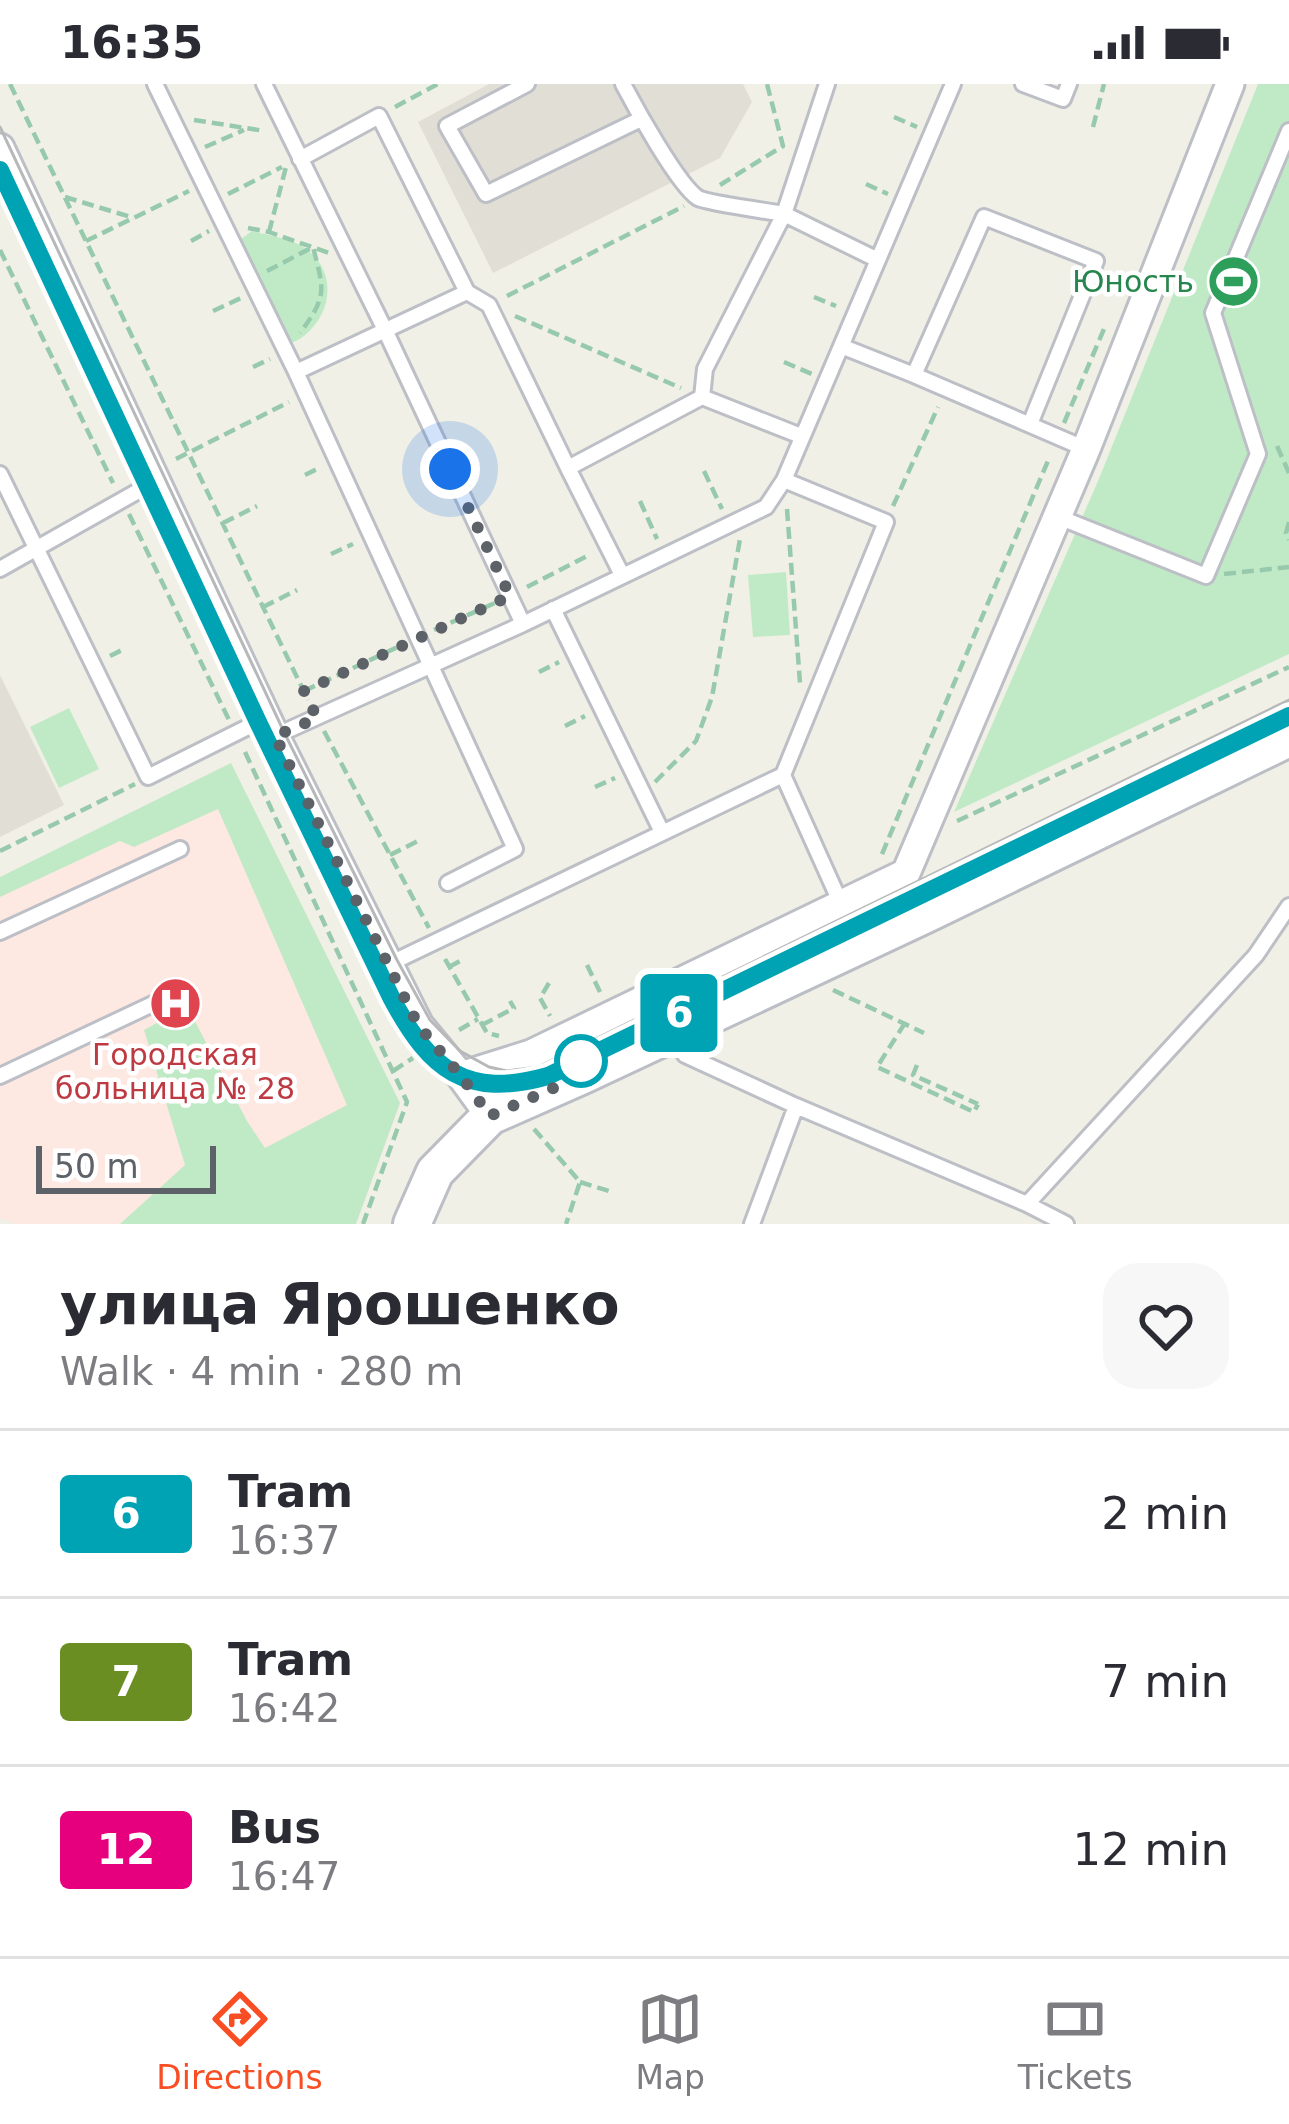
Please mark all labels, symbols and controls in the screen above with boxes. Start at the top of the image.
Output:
text: 16:35 [60,16,203,69]
sports icon: Юность [1205,254,1261,310]
place label: Юность [1072,264,1194,299]
your location [420,439,480,499]
line badge: 6 [640,974,718,1052]
hospital icon: Городская больница № 28 [147,975,203,1031]
text: 6 [664,988,694,1037]
unlabelled marker [556,1036,606,1086]
place label: Городская больница № 28 [55,1037,295,1106]
scale bar [36,1140,216,1193]
text: 50 m [54,1147,139,1186]
button: heart [1103,1263,1229,1389]
text: улица Ярошенко [60,1271,620,1337]
text: Walk · 4 min · 280 m [60,1349,463,1394]
text: Tram [228,1465,353,1518]
text: 2 min [1101,1487,1229,1540]
text: 6 [111,1489,141,1538]
text: 16:37 [228,1518,340,1563]
text: Tram [228,1633,353,1686]
text: 7 min [1101,1655,1229,1708]
text: 7 [111,1657,141,1706]
text: 16:42 [228,1686,340,1731]
text: Bus [228,1801,321,1854]
text: 12 min [1073,1823,1229,1876]
text: 12 [97,1825,155,1874]
text: 16:47 [228,1854,340,1899]
tab: Directions [156,1986,323,2097]
tab: Map [635,1986,705,2097]
tab: Tickets [1018,1986,1133,2097]

